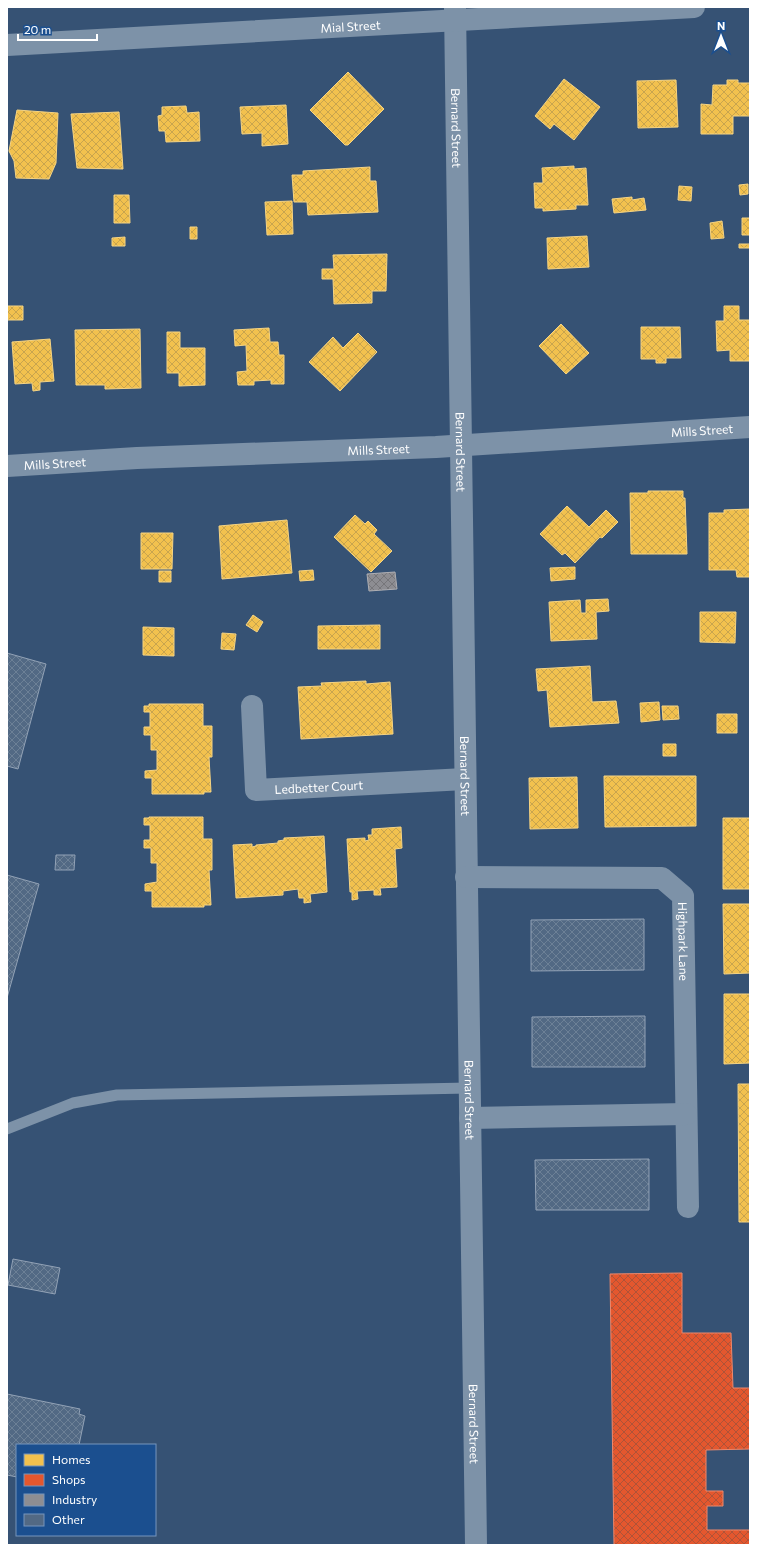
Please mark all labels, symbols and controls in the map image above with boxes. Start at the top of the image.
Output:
scale bar [18,16,97,42]
north arrow [701,16,741,56]
street label: Mial Street [320,17,381,35]
text: N [717,19,725,32]
text: 20 m [24,22,51,36]
street label: Bernard Street [449,88,464,168]
street label: Bernard Street [454,412,469,492]
street label: Mills Street [670,421,734,439]
street label: Mills Street [347,441,410,457]
street label: Mills Street [23,454,87,472]
street label: Bernard Street [458,736,473,816]
street label: Ledbetter Court [274,777,363,796]
street label: Highpark Lane [676,902,691,981]
street label: Bernard Street [462,1060,477,1140]
street label: Bernard Street [467,1384,482,1464]
legend [16,1444,156,1536]
text: Homes [52,1452,90,1466]
text: Shops [52,1472,86,1486]
text: Industry [52,1492,97,1506]
text: Other [52,1512,85,1526]

